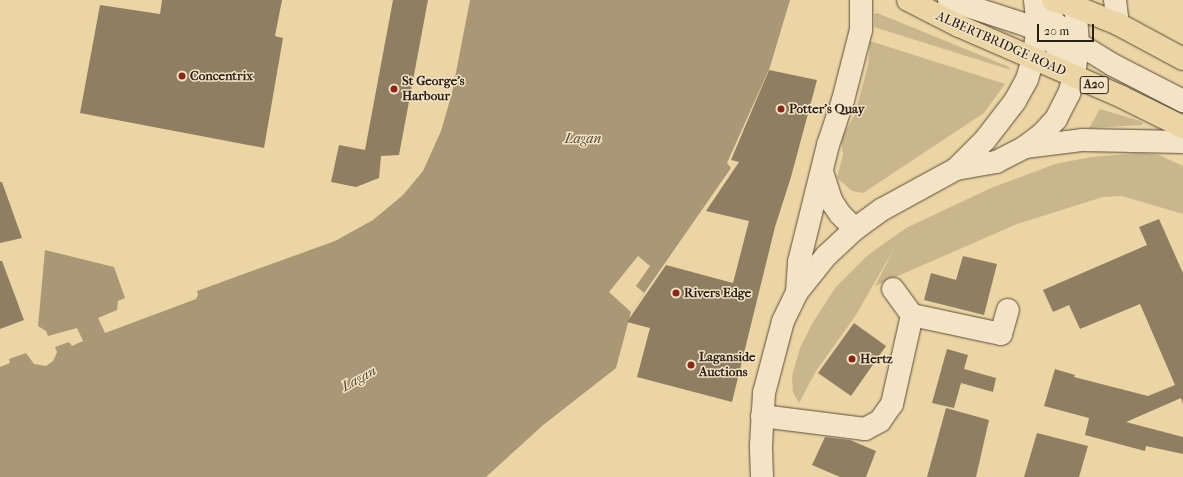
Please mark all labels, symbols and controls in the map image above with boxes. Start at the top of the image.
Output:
street label: ALBERTBRIDGE ROAD [934,8,1068,80]
scale bar [1039,16,1096,42]
text: 20 m [1044,24,1069,38]
place label: Concentrix [190,68,253,84]
marker: Concentrix [177,71,187,81]
place label: St George's Harbour [402,74,465,105]
road number: A20 [1079,75,1109,95]
marker: St George's Harbour [389,84,399,94]
place label: Potter's Quay [789,101,865,117]
marker: Potter's Quay [776,104,786,114]
water label: Lagan [565,131,601,147]
place label: Rivers Edge [684,285,751,301]
marker: Rivers Edge [671,288,681,298]
place label: Laganside Auctions [699,350,755,381]
place label: Hertz [860,351,893,367]
marker: Hertz [847,354,857,364]
marker: Laganside Auctions [686,360,696,370]
water label: Lagan [339,363,379,395]

